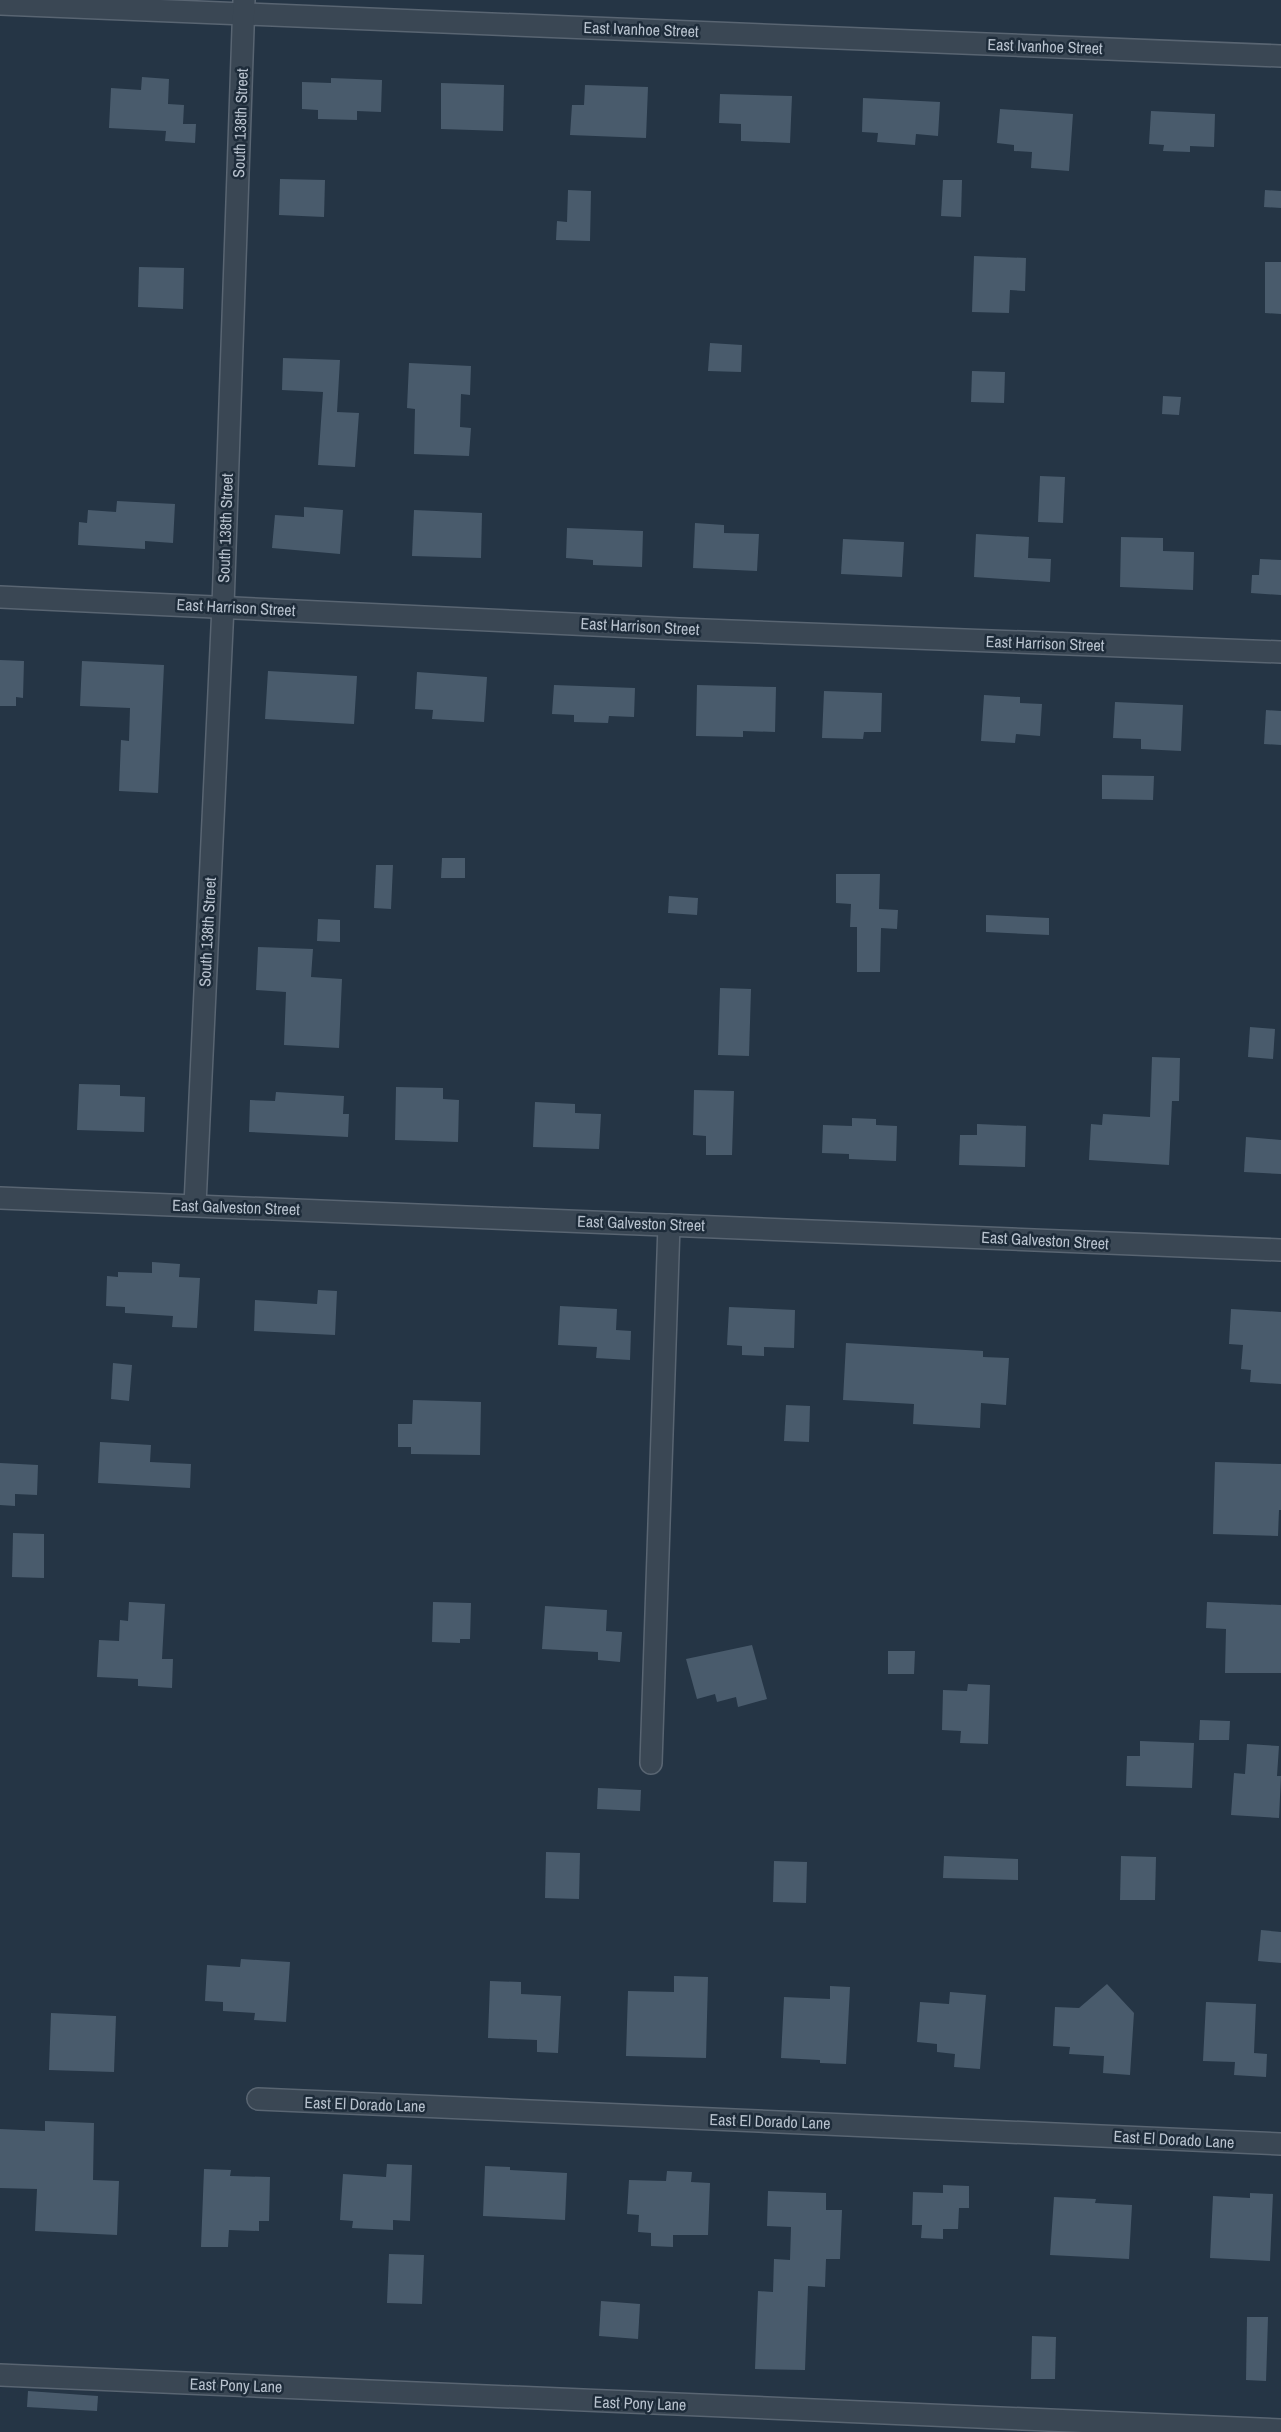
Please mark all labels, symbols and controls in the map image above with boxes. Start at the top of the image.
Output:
street label: East Ivanhoe Street [583,16,699,42]
street label: East Ivanhoe Street [987,33,1103,59]
street label: South 138th Street [227,68,253,178]
street label: South 138th Street [212,473,238,583]
street label: East Harrison Street [176,593,296,621]
street label: East Harrison Street [580,612,700,640]
street label: East Harrison Street [985,630,1105,656]
street label: South 138th Street [193,876,221,987]
street label: East Galveston Street [172,1194,301,1220]
street label: East Galveston Street [577,1210,706,1236]
street label: East Galveston Street [981,1226,1110,1254]
street label: East El Dorado Lane [304,2091,426,2117]
street label: East El Dorado Lane [709,2108,831,2134]
street label: East El Dorado Lane [1113,2125,1235,2153]
street label: East Pony Lane [189,2372,283,2398]
street label: East Pony Lane [593,2390,687,2416]

